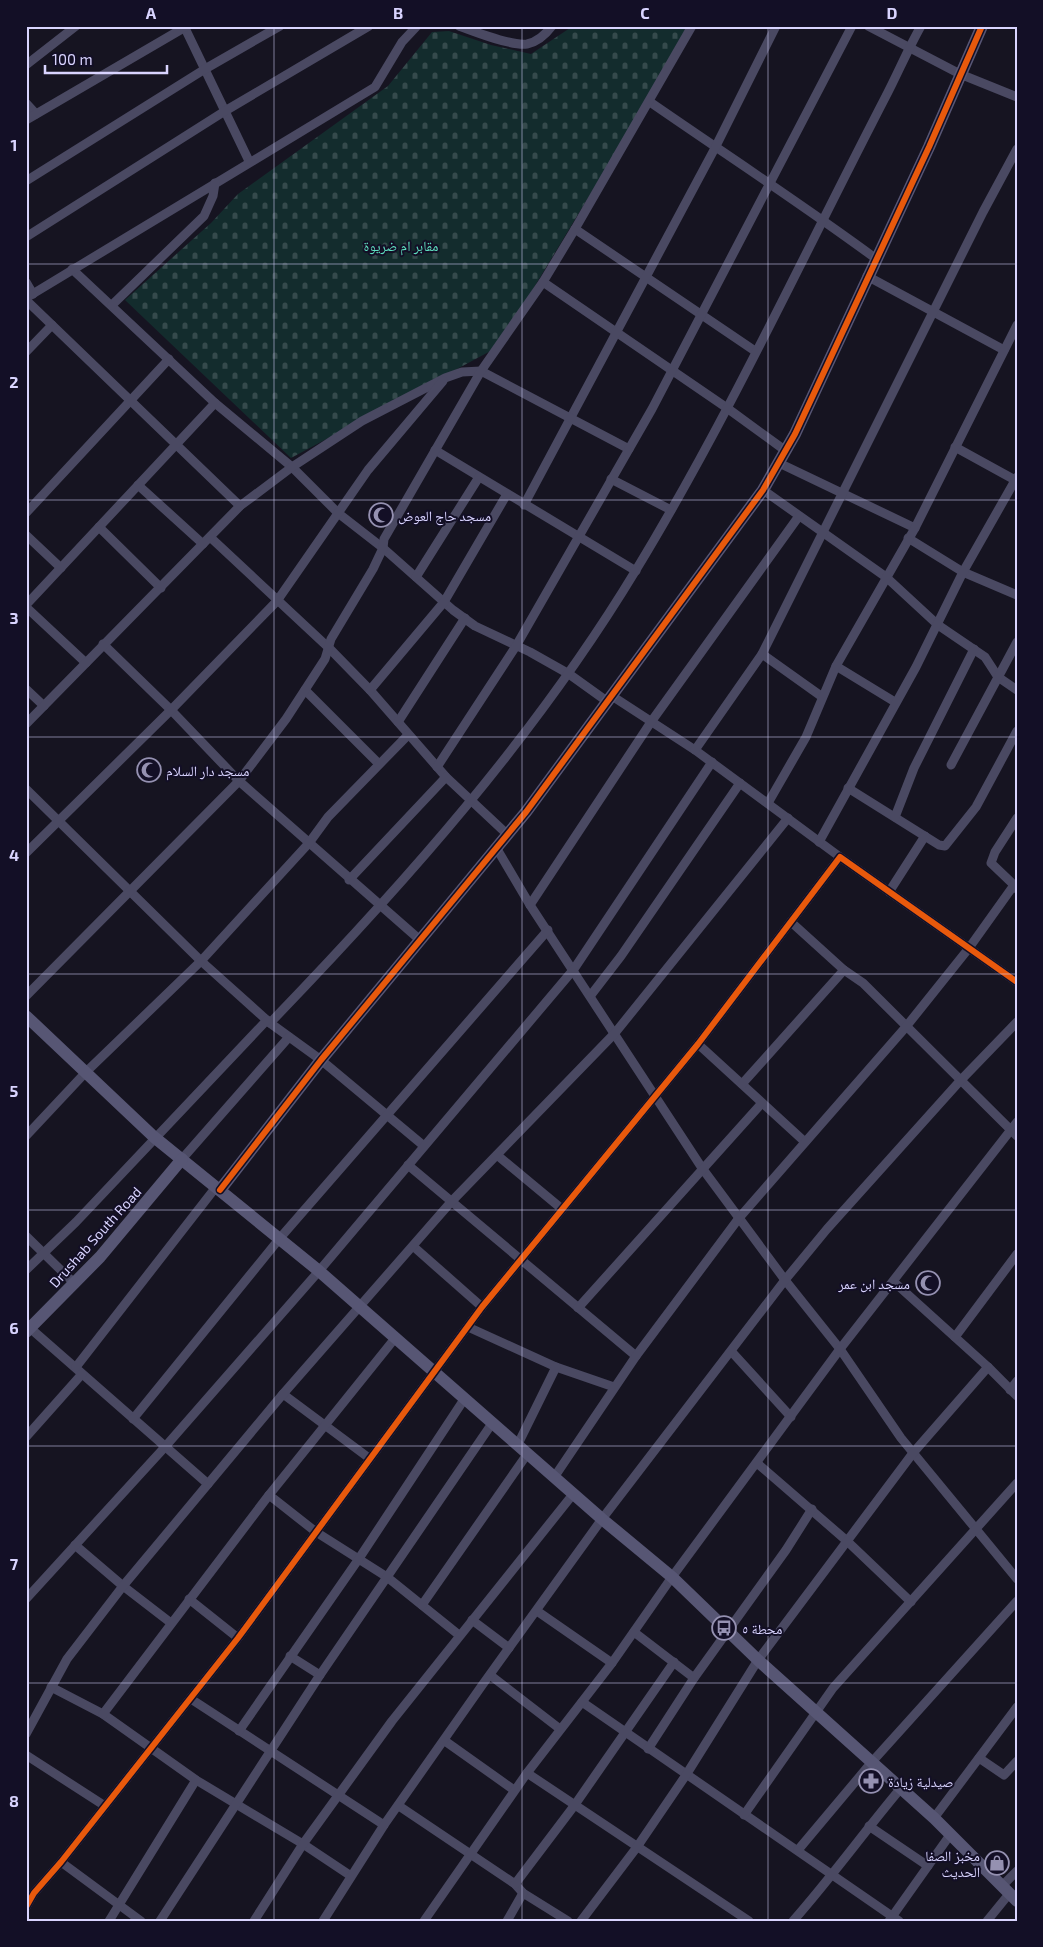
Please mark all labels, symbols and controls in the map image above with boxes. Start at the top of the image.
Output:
text: A [146,3,157,22]
text: B [393,3,403,22]
text: C [640,3,650,22]
text: D [887,3,898,22]
scale bar [45,42,168,74]
text: 100 m [52,50,93,68]
text: 1 [11,135,17,154]
park label: مقابر ام ضريوة [364,237,439,256]
text: 2 [9,372,19,391]
mosque icon: مسجد حاج العوض [368,502,394,528]
place label: مسجد حاج العوض [398,507,491,526]
text: 3 [9,608,19,627]
mosque icon: مسجد دار السلام [136,757,162,783]
place label: مسجد دار السلام [166,762,249,781]
text: 4 [9,845,19,864]
text: 5 [10,1081,19,1100]
street label: Drushab South Road [45,1183,145,1291]
mosque icon: مسجد ابن عمر [915,1270,941,1296]
place label: مسجد ابن عمر [837,1275,910,1293]
text: 6 [9,1318,19,1337]
text: 7 [10,1554,19,1573]
bus stop icon: محطة ٥ [711,1615,737,1641]
place label: محطة ٥ [742,1620,782,1637]
pharmacy icon: صيدلية زيادة [858,1768,884,1794]
place label: صيدلية زيادة [888,1773,953,1791]
text: 8 [9,1791,19,1810]
place label: مخبز الصفا الحديث [925,1847,980,1880]
shop icon: مخبز الصفا الحديث [984,1850,1010,1876]

